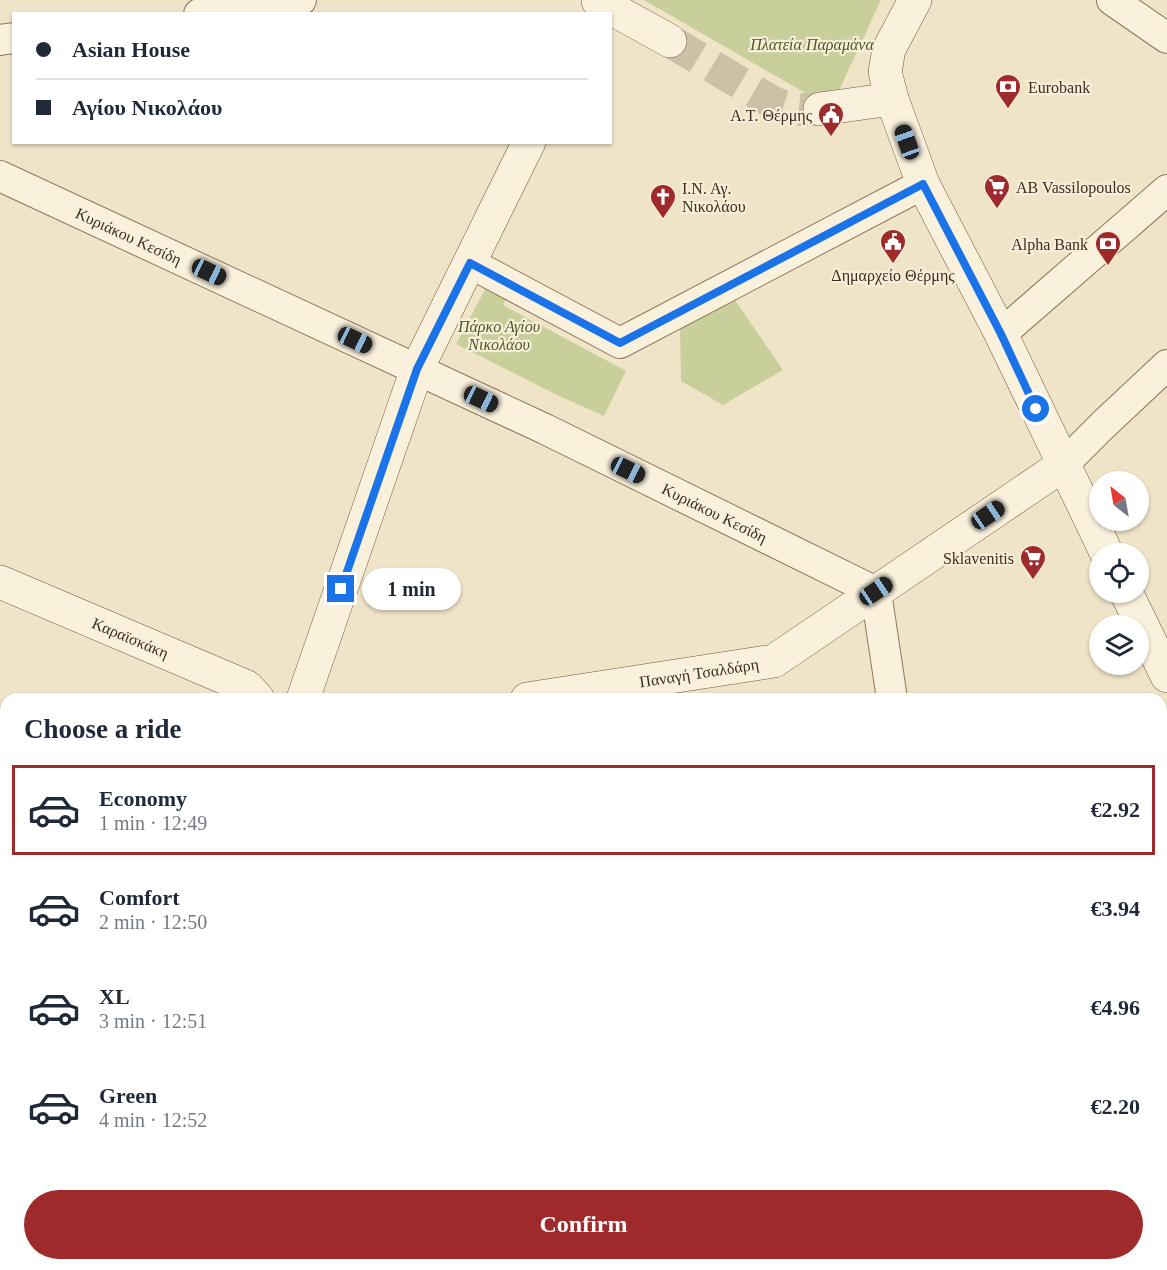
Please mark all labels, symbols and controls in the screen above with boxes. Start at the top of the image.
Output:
park label: Πλατεία Παραμάνα [749,36,874,54]
text: Asian House [72,37,190,62]
bank icon: Eurobank [993,72,1023,110]
place label: Eurobank [1028,79,1090,96]
text: Αγίου Νικολάου [72,95,222,120]
public building icon: Α.Τ. Θέρμης [816,100,846,138]
place label: Α.Τ. Θέρμης [730,107,813,125]
car [892,122,922,162]
supermarket icon: AB Vassilopoulos [982,172,1012,210]
place label: AB Vassilopoulos [1016,179,1131,197]
place label: Ι.Ν. Αγ. Νικολάου [682,180,746,215]
church icon: Ι.Ν. Αγ. Νικολάου [648,182,678,220]
street label: Κυριάκου Κεσίδη [73,204,184,269]
public building icon: Δημαρχείο Θέρμης [878,227,908,265]
bank icon: Alpha Bank [1093,229,1123,267]
place label: Alpha Bank [1011,236,1088,254]
car [189,256,229,288]
place label: Δημαρχείο Θέρμης [831,267,955,285]
park label: Πάρκο Αγίου Νικολάου [457,318,540,353]
car [335,324,375,356]
car [461,383,501,415]
route start [1022,395,1049,422]
car [608,454,648,486]
north arrow [1089,471,1149,531]
map controls [1089,471,1149,675]
street label: Κυριάκου Κεσίδη [659,480,770,547]
car [968,497,1008,533]
supermarket icon: Sklavenitis [1018,543,1048,581]
button: locate [1089,543,1149,603]
place label: Sklavenitis [943,550,1014,567]
callout: 1 min [362,568,461,610]
car [856,573,896,609]
route end [327,575,354,602]
text: 1 min [387,578,436,600]
street label: Καραϊσκάκη [90,614,171,663]
button: layers [1089,615,1149,675]
street label: Παναγή Τσαλδάρη [638,655,760,691]
text: Choose a ride [24,714,182,744]
icon: car [27,783,81,837]
text: Economy [99,786,187,811]
text: €2.92 [1091,797,1140,822]
text: 1 min · 12:49 [99,812,207,834]
icon: car [27,882,81,936]
text: Comfort [99,885,180,910]
text: €3.94 [1091,896,1140,921]
text: 2 min · 12:50 [99,911,207,933]
icon: car [27,981,81,1035]
text: XL [99,984,130,1009]
text: €4.96 [1091,995,1140,1020]
text: 3 min · 12:51 [99,1010,207,1032]
icon: car [27,1080,81,1134]
text: Green [99,1083,157,1108]
text: €2.20 [1091,1094,1140,1119]
text: 4 min · 12:52 [99,1109,207,1131]
button: Confirm [24,1190,1143,1259]

